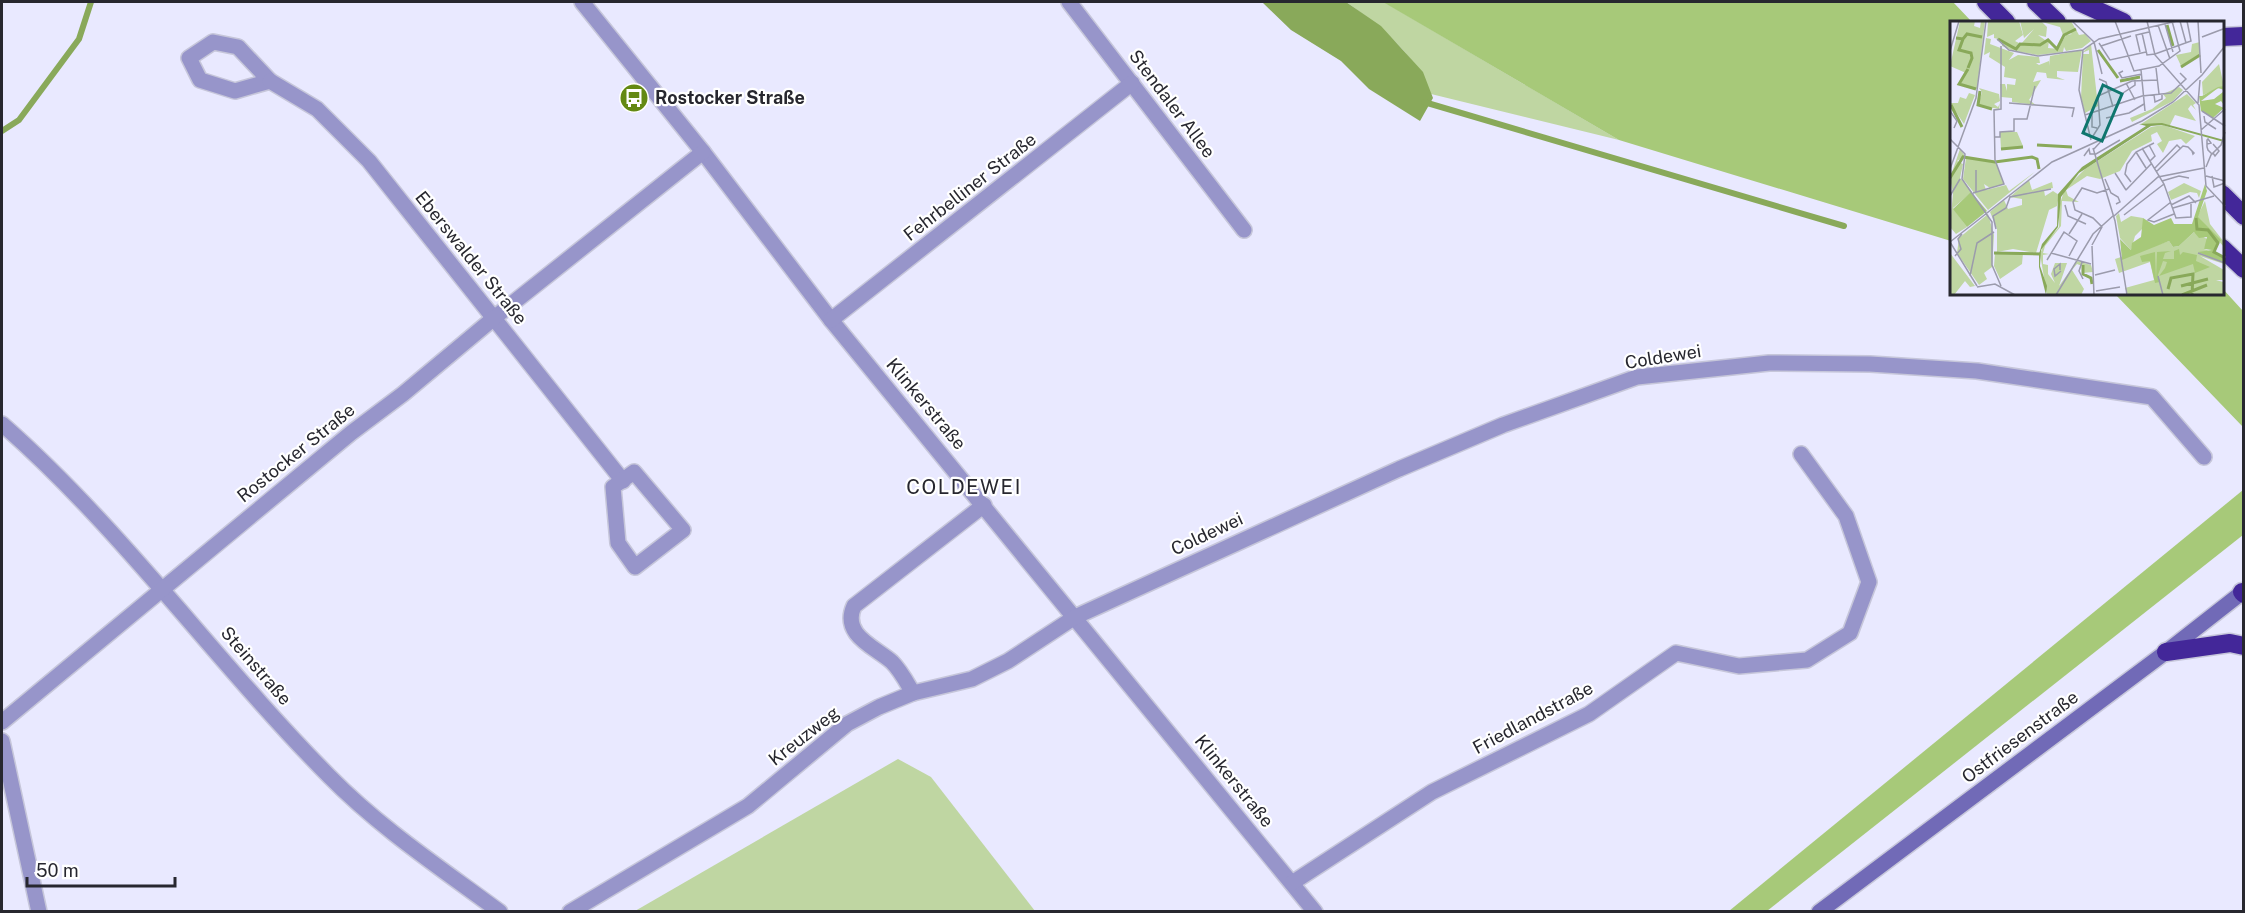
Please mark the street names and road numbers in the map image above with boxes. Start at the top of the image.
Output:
street label: Stendaler Allee [1125,46,1220,162]
street label: Fehrbelliner Straße [899,128,1040,245]
street label: Eberswalder Straße [411,187,532,328]
street label: Coldewei [1623,340,1703,373]
street label: Klinkerstraße [882,354,971,454]
street label: Rostocker Straße [233,399,359,506]
street label: Coldewei [1168,508,1246,559]
street label: Steinstraße [217,622,296,709]
street label: Friedlandstraße [1469,677,1596,758]
street label: Ostfriesenstraße [1957,686,2082,787]
street label: Kreuzweg [764,702,843,770]
street label: Klinkerstraße [1191,730,1278,831]

